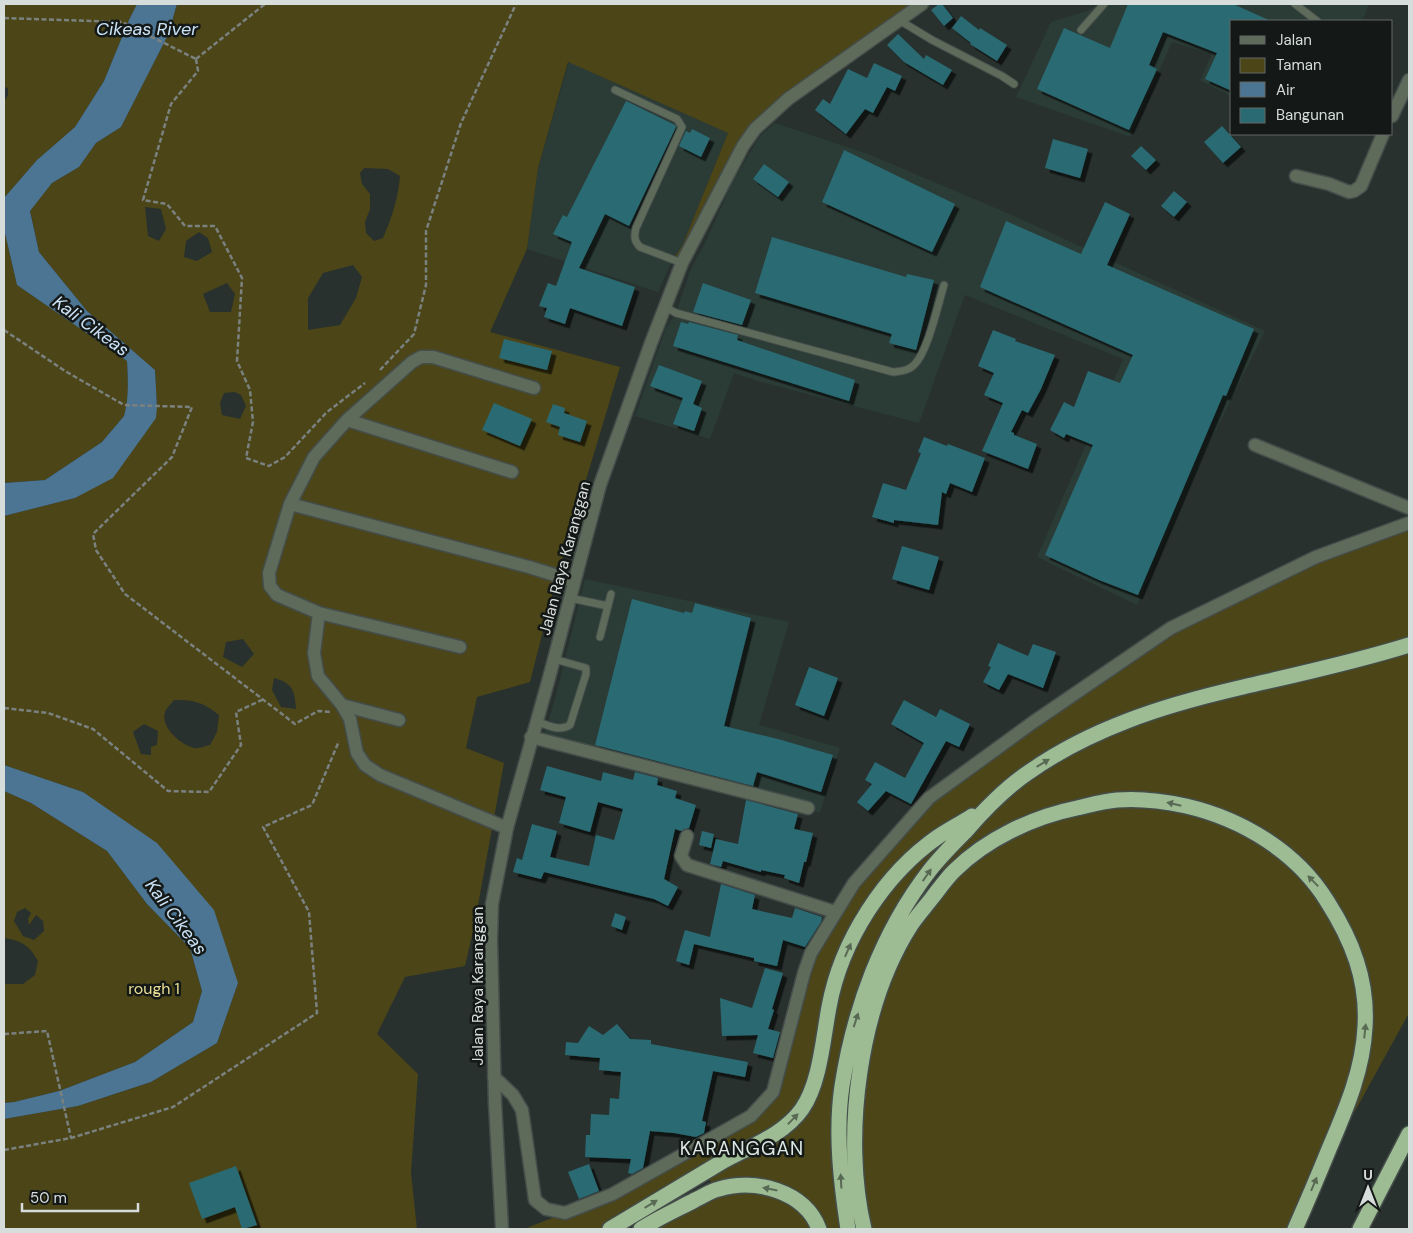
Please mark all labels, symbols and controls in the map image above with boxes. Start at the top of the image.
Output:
water label: Cikeas River [96,17,199,41]
legend [1230,20,1393,135]
text: Jalan [1276,30,1312,50]
text: Taman [1276,55,1322,75]
text: Air [1276,80,1296,100]
text: Bangunan [1276,105,1344,125]
water label: Kali Cikeas [48,290,134,362]
street label: Jalan Raya Karanggan [534,479,595,638]
one-way arrow [1037,759,1050,768]
one-way arrow [1166,799,1182,807]
one-way arrow [922,868,932,882]
water label: Kali Cikeas [140,874,212,960]
one-way arrow [1307,876,1319,888]
street label: Jalan Raya Karanggan [467,907,488,1065]
one-way arrow [844,943,852,957]
park label: rough 1 [128,978,180,999]
one-way arrow [852,1012,860,1027]
one-way arrow [1361,1023,1369,1039]
one-way arrow [787,1113,799,1125]
district label: KARANGGAN [680,1136,804,1161]
north arrow [1343,1163,1393,1213]
text: U [1363,1166,1373,1184]
one-way arrow [837,1173,845,1189]
one-way arrow [1311,1177,1319,1191]
scale bar [22,1180,139,1212]
one-way arrow [763,1185,778,1193]
text: 50 m [30,1188,67,1208]
one-way arrow [645,1200,658,1209]

